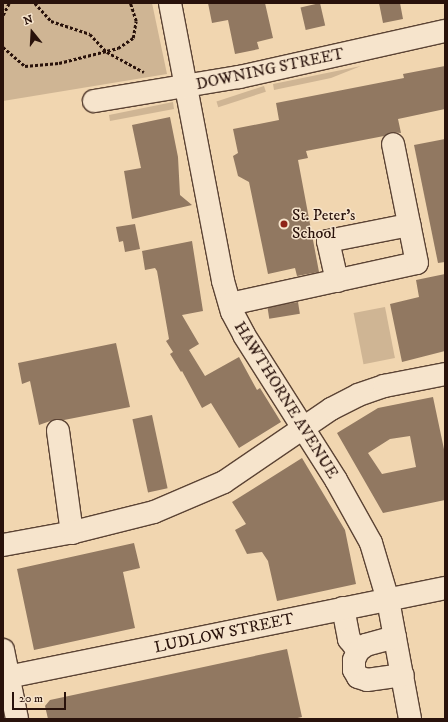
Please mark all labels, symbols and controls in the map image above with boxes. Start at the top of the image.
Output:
north arrow [12,12,52,52]
text: N [22,13,35,29]
street label: DOWNING STREET [194,44,346,94]
place label: St. Peter's School [292,205,355,243]
marker: St. Peter's School [279,219,289,229]
street label: HAWTHORNE AVENUE [230,318,342,482]
street label: LUDLOW STREET [152,609,296,657]
scale bar [14,684,68,710]
text: 20 m [19,691,43,706]

